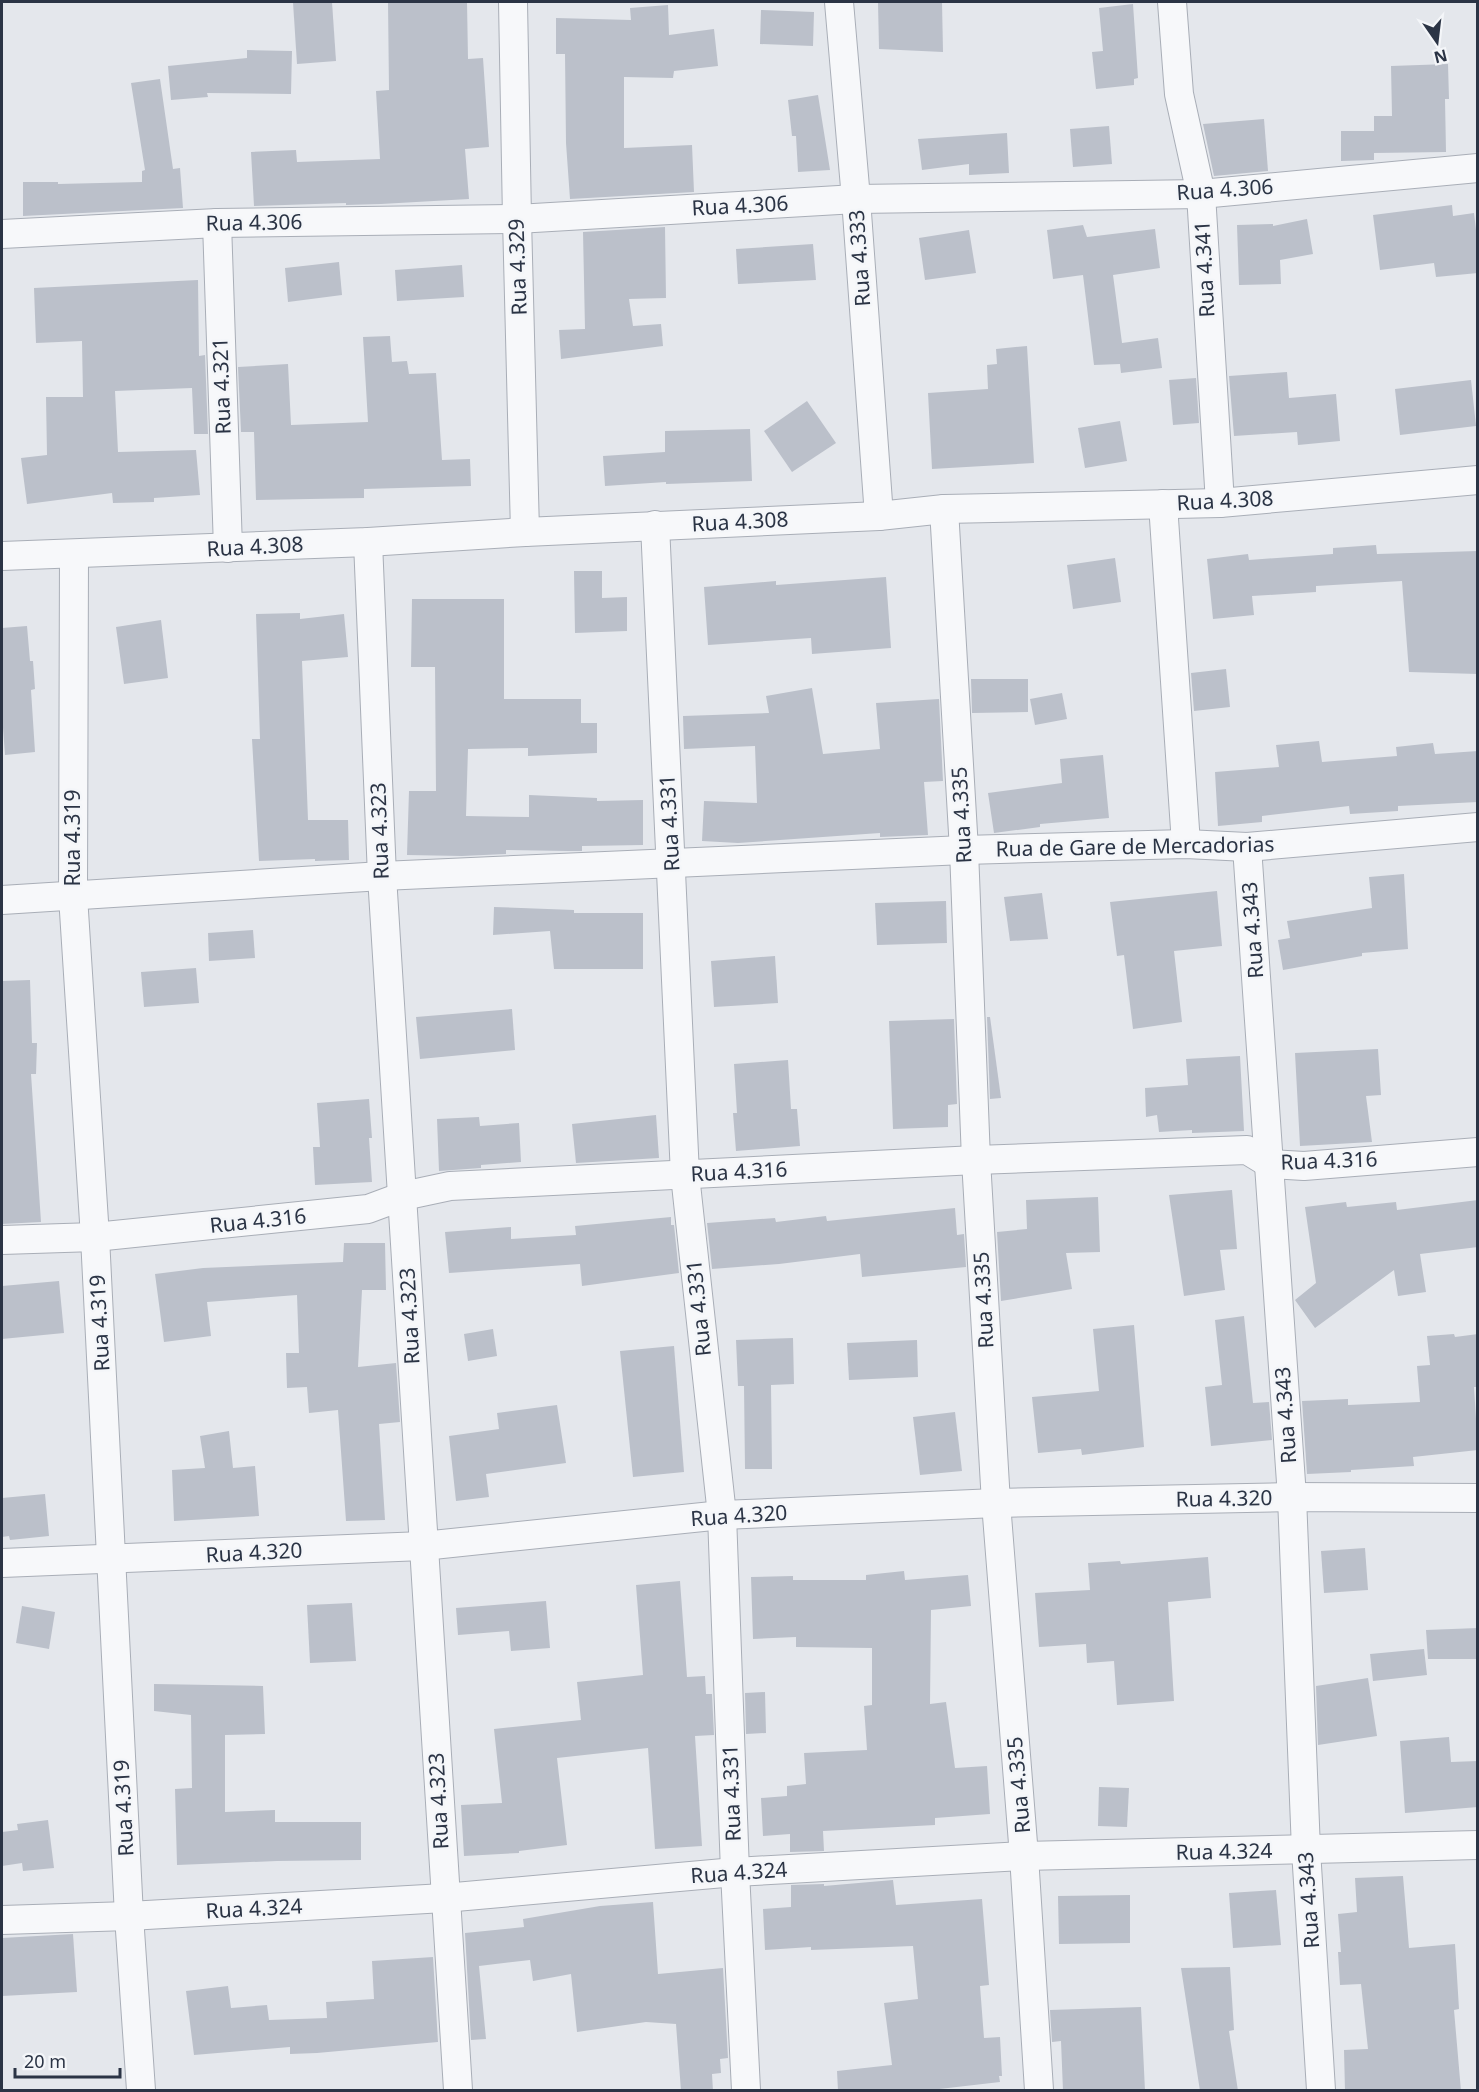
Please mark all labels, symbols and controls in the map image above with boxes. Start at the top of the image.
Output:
north arrow [1407,12,1467,72]
text: N [1432,44,1450,69]
street label: Rua 4.306 [1176,172,1274,206]
street label: Rua 4.306 [691,188,789,222]
street label: Rua 4.306 [205,207,303,237]
street label: Rua 4.333 [842,209,876,307]
street label: Rua 4.329 [501,218,533,316]
street label: Rua 4.341 [1187,220,1221,318]
street label: Rua 4.321 [205,337,237,435]
street label: Rua 4.308 [1176,483,1274,517]
street label: Rua 4.308 [691,504,789,538]
street label: Rua 4.308 [206,529,304,563]
street label: Rua 4.335 [944,766,978,864]
street label: Rua 4.331 [652,774,686,872]
street label: Rua 4.323 [363,782,395,880]
street label: Rua 4.319 [58,790,86,886]
street label: Rua de Gare de Mercadorias [995,830,1275,862]
street label: Rua 4.343 [1235,881,1269,979]
street label: Rua 4.316 [1280,1144,1378,1176]
street label: Rua 4.316 [690,1154,788,1188]
street label: Rua 4.316 [208,1201,308,1239]
street label: Rua 4.335 [966,1251,1000,1349]
street label: Rua 4.331 [679,1258,717,1358]
street label: Rua 4.323 [392,1267,426,1365]
street label: Rua 4.319 [82,1274,116,1372]
street label: Rua 4.343 [1268,1366,1302,1464]
street label: Rua 4.320 [1175,1483,1273,1513]
street label: Rua 4.320 [690,1498,788,1532]
street label: Rua 4.320 [205,1535,303,1569]
street label: Rua 4.335 [1000,1736,1036,1835]
street label: Rua 4.331 [715,1744,747,1842]
street label: Rua 4.323 [421,1752,455,1850]
street label: Rua 4.319 [106,1759,140,1857]
street label: Rua 4.324 [1175,1836,1273,1866]
street label: Rua 4.343 [1291,1851,1325,1949]
street label: Rua 4.324 [690,1855,788,1889]
street label: Rua 4.324 [205,1891,303,1925]
scale bar [15,2041,120,2079]
text: 20 m [24,2049,66,2073]

